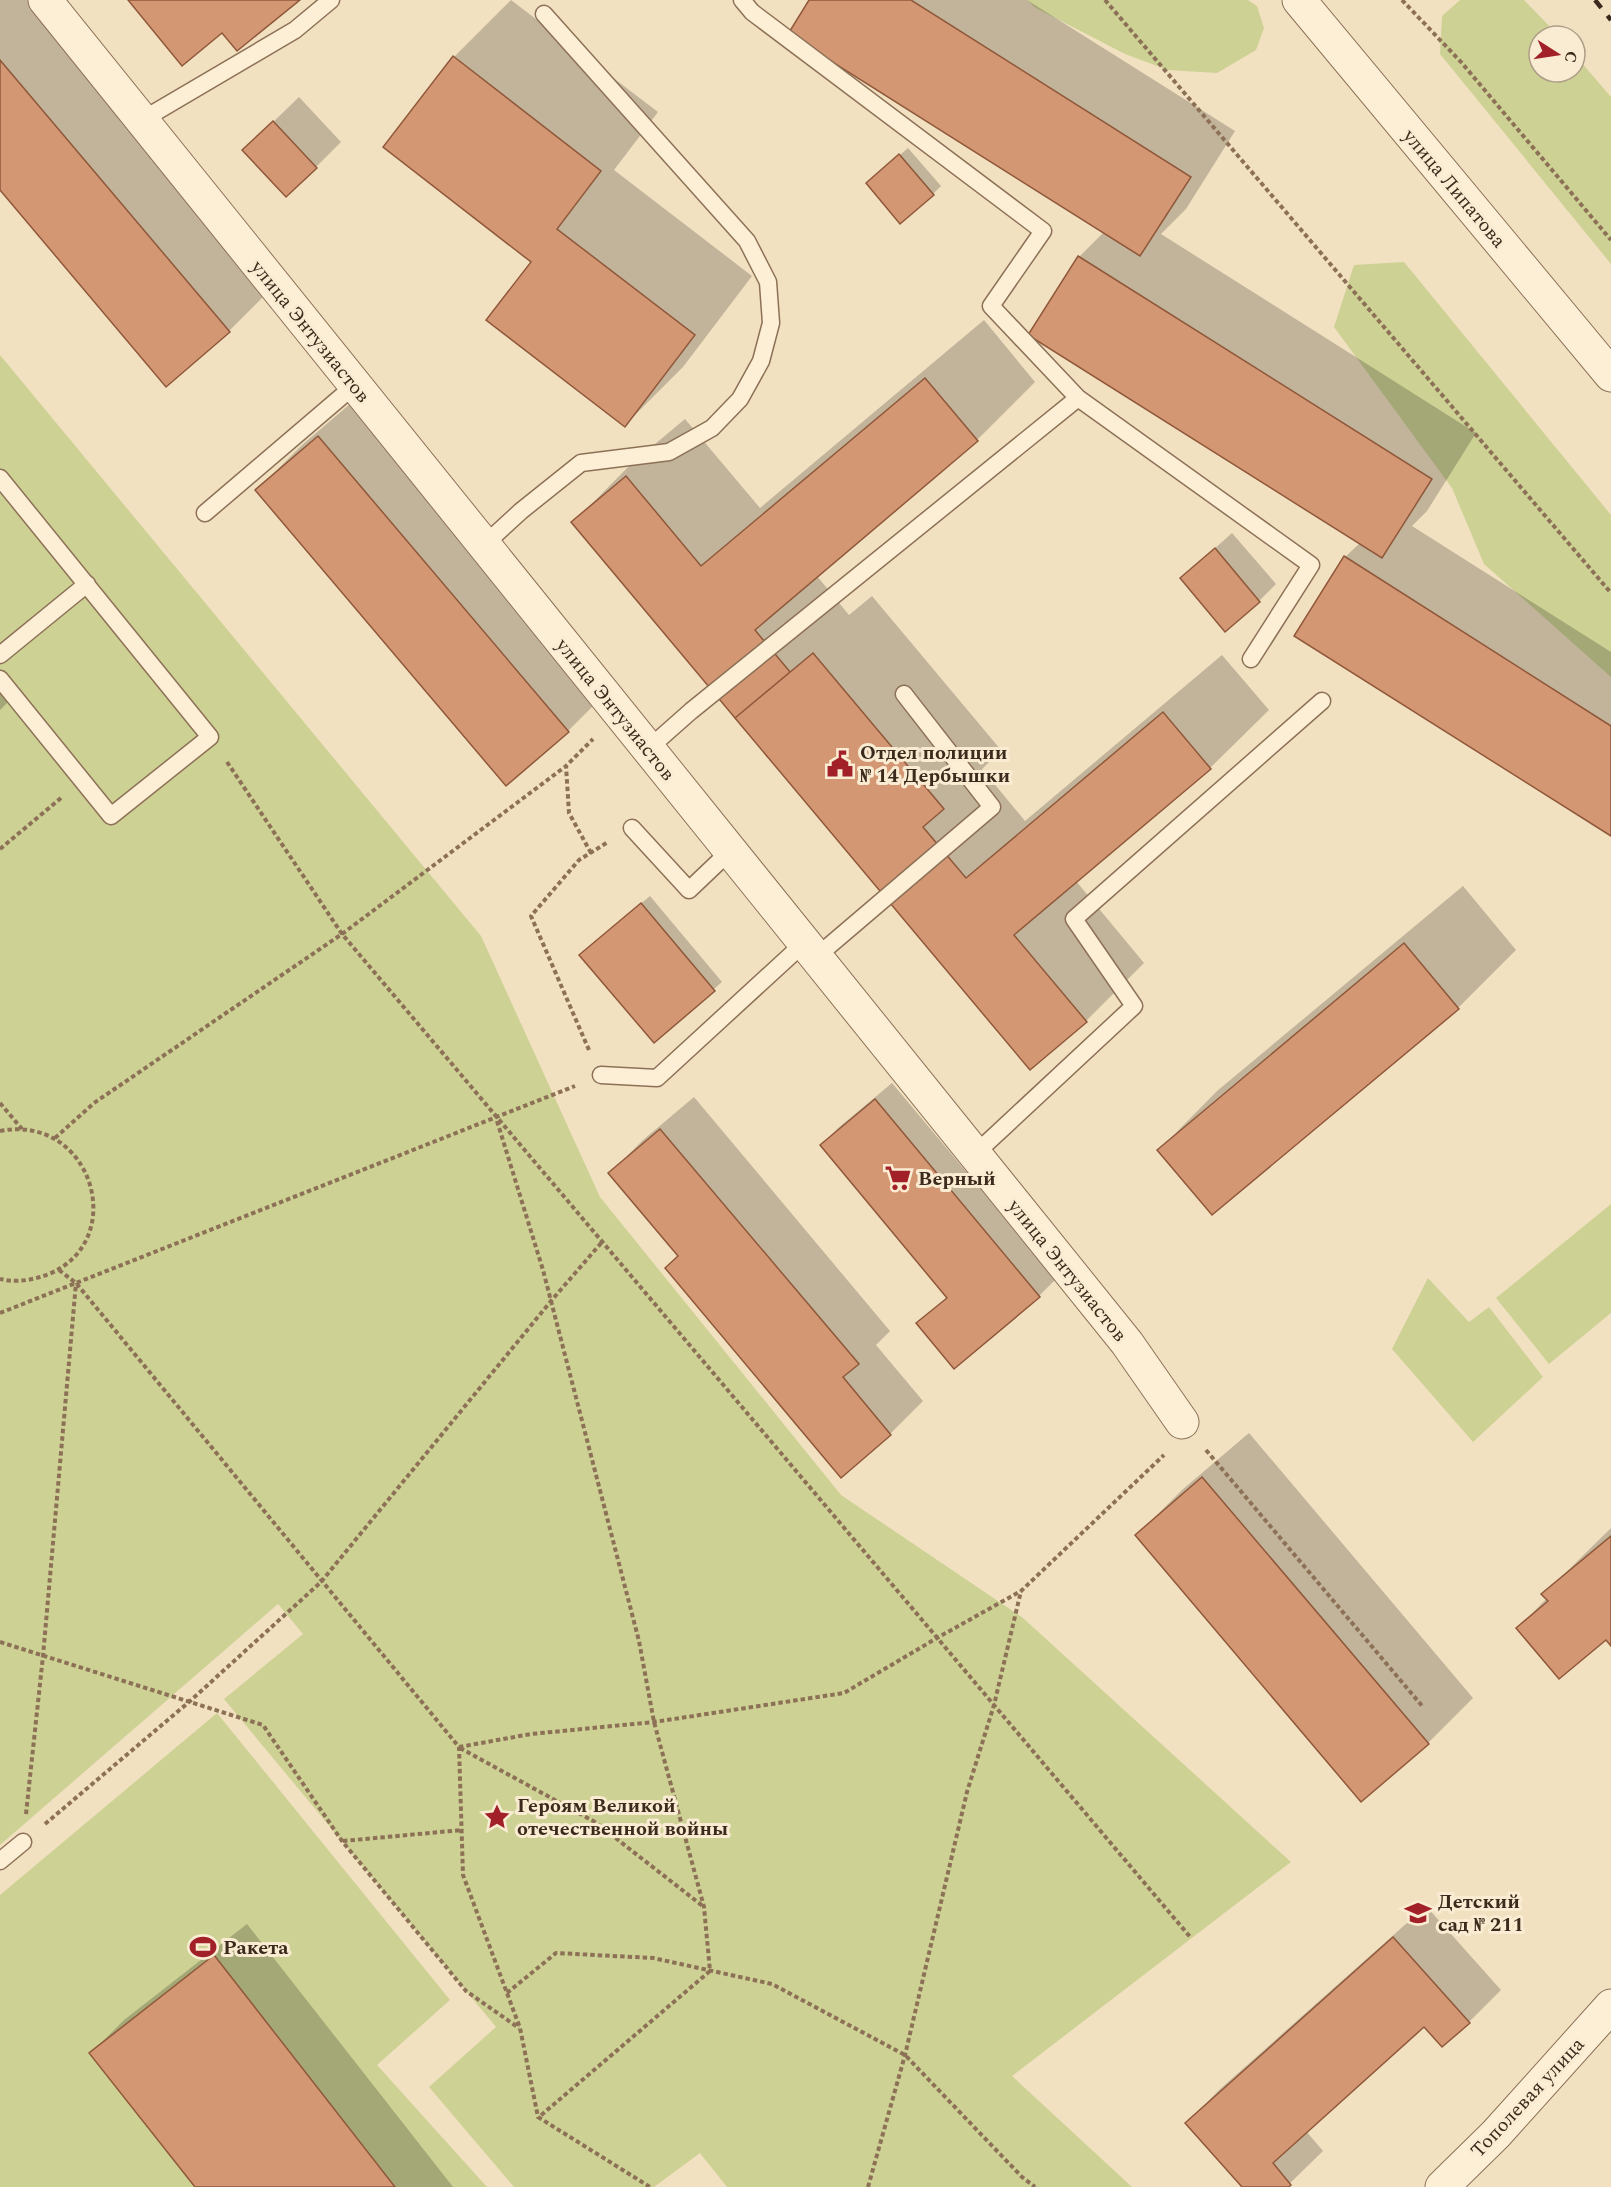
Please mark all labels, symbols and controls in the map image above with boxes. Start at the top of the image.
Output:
north arrow [1527,24,1587,84]
text: С [1558,49,1584,65]
street label: улица Липатова [1395,122,1513,255]
street label: улица Энтузиастов [243,253,377,409]
street label: улица Энтузиастов [548,631,682,787]
place label: Отдел полиции № 14 Дербышки [860,738,1011,791]
public building icon: Отдел полиции № 14 Дербышки [825,749,855,779]
supermarket icon: Верный [883,1163,913,1193]
place label: Верный [918,1164,996,1194]
street label: улица Энтузиастов [1000,1192,1134,1348]
place label: Героям Великой отечественной войны [517,1791,728,1844]
place icon: Героям Великой отечественной войны [482,1802,512,1832]
place label: Детский сад № 211 [1438,1887,1524,1940]
school or university icon: Детский сад № 211 [1403,1898,1433,1928]
sports icon: Ракета [188,1932,218,1962]
place label: Ракета [223,1933,289,1963]
street label: Тополевая улица [1464,2030,1592,2165]

